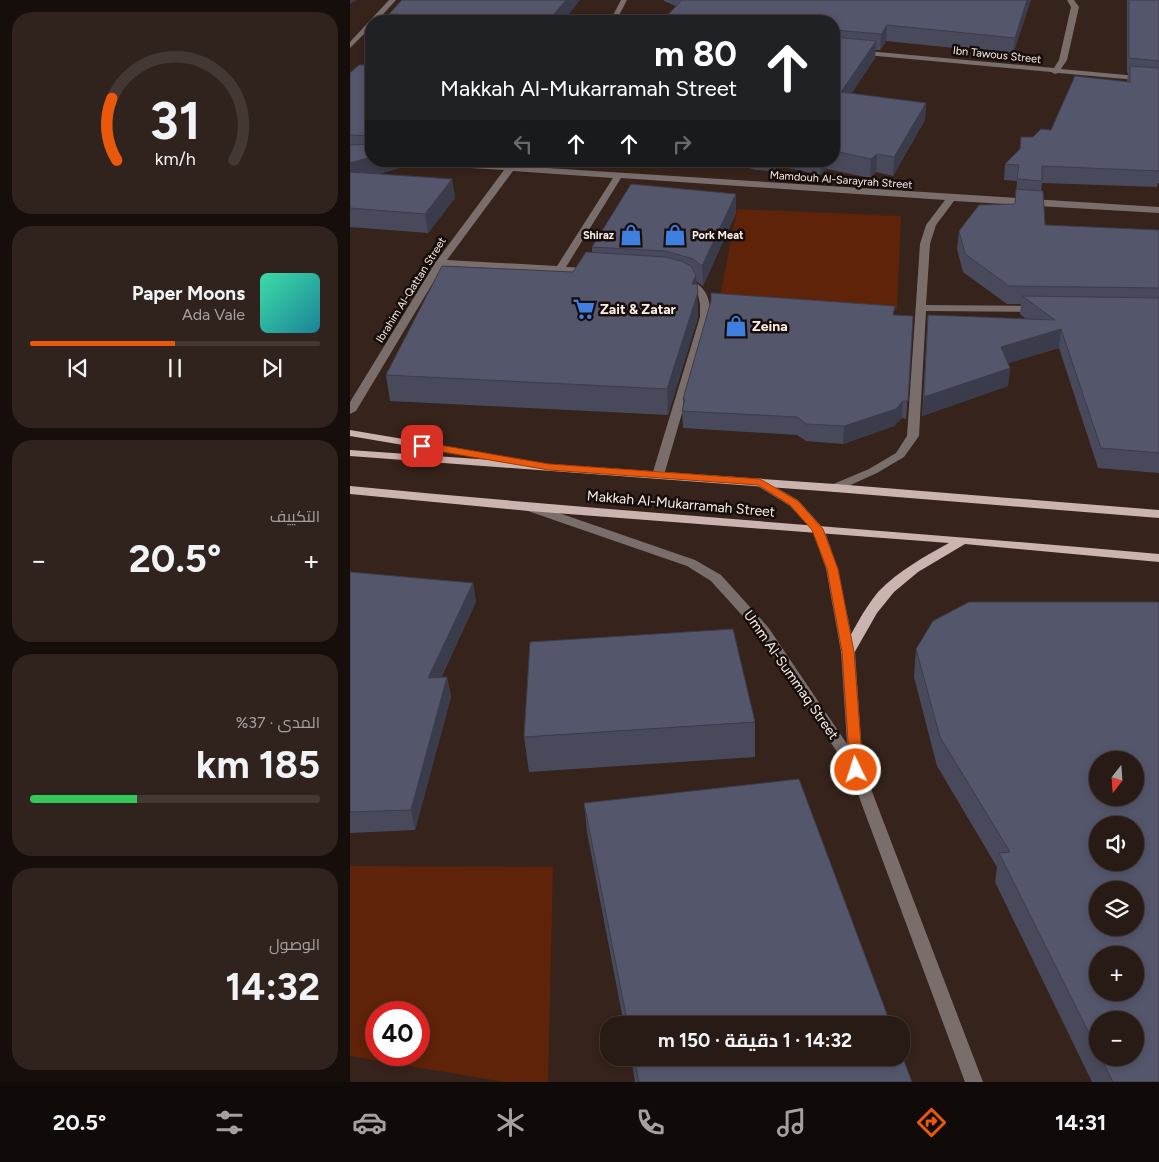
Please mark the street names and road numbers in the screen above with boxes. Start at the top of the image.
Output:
street label: Ibn Tawous Street [952,44,1042,66]
street label: Mamdouh Al-Sarayrah Street [769,169,913,191]
street label: Ibrahim Al-Qattan Street [373,235,449,345]
street label: Makkah Al-Mukarramah Street [586,487,776,521]
street label: Umm Al-Summaq Street [740,607,842,743]

